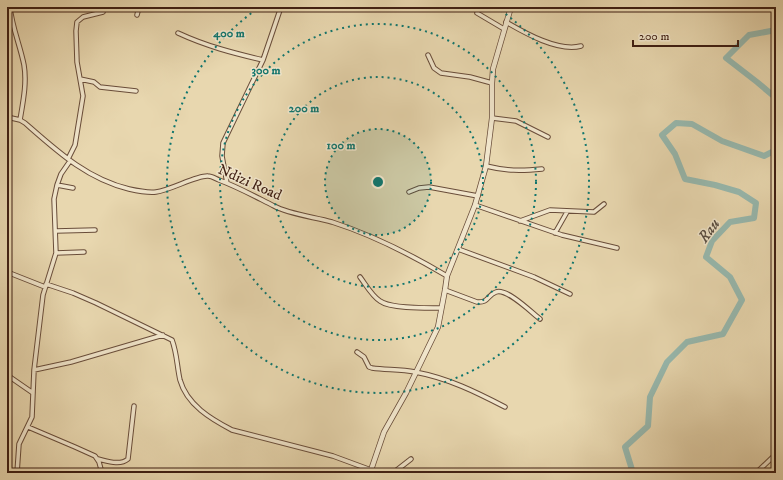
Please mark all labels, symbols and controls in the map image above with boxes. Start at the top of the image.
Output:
scale bar [633,22,738,48]
text: 400 m [212,26,245,41]
text: 200 m [639,29,669,44]
text: 300 m [252,63,280,78]
text: 200 m [289,101,319,116]
text: 100 m [327,138,355,153]
street label: Ndizi Road [215,160,285,205]
centre of rings [371,175,385,189]
water label: Rau [693,214,724,248]

